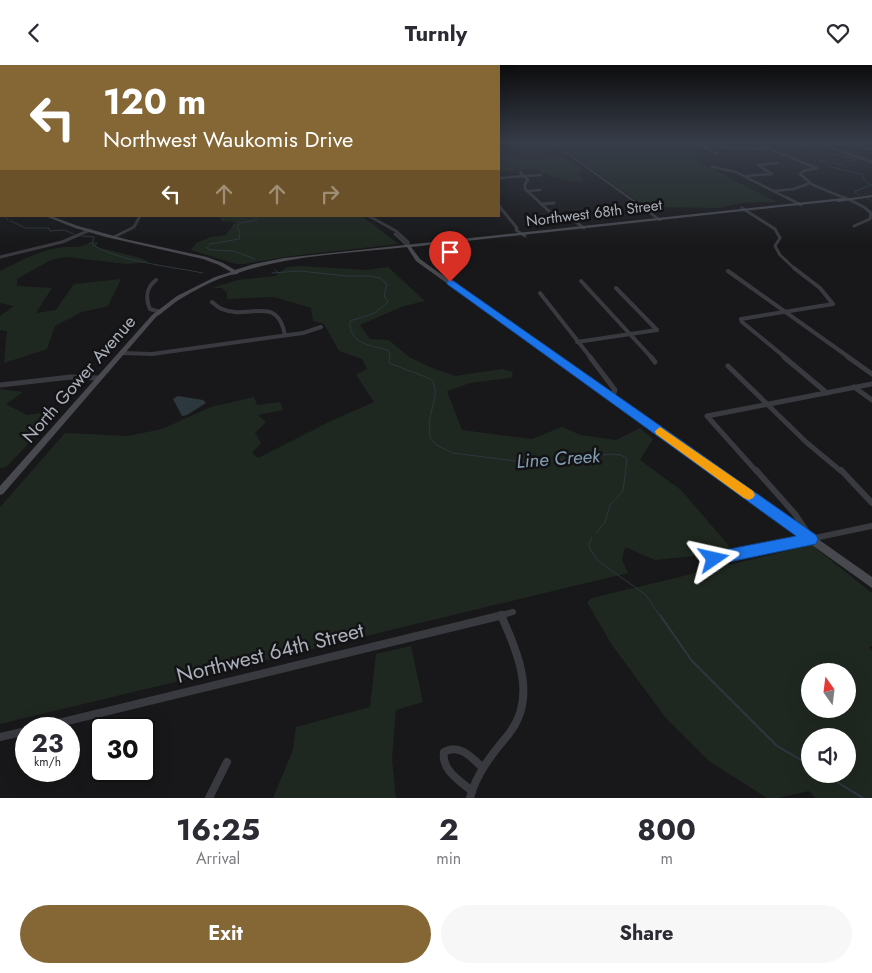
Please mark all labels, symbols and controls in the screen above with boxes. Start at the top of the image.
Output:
text: Turnly [405,17,467,49]
icon: back [20,19,48,47]
icon: heart [824,19,852,47]
text: 120 m [103,77,206,127]
icon: left [20,85,85,150]
text: Northwest Waukomis Drive [103,123,353,155]
icon: left [157,180,185,208]
icon: ahead [210,180,238,208]
icon: ahead [263,180,291,208]
icon: right [316,180,344,208]
street label: Northwest 68th Street [525,194,664,232]
pin [429,231,471,282]
icon: arrive [436,238,464,266]
street label: North Gower Avenue [16,310,142,448]
water label: Line Creek [515,442,602,475]
position arrow [687,532,739,584]
street label: Northwest 64th Street [173,615,367,691]
north arrow [801,663,856,717]
map controls [801,663,856,783]
speed limit sign: 30 [90,717,155,782]
text: 23 [32,725,63,761]
button: sound [801,728,856,783]
text: km/h [34,753,61,771]
text: 16:25 [176,808,260,851]
text: 2 [439,808,459,851]
text: 800 [637,808,696,851]
text: Arrival [196,847,240,870]
text: min [436,847,461,870]
text: m [660,847,673,870]
button: Exit [20,905,431,963]
button: Share [441,905,852,963]

